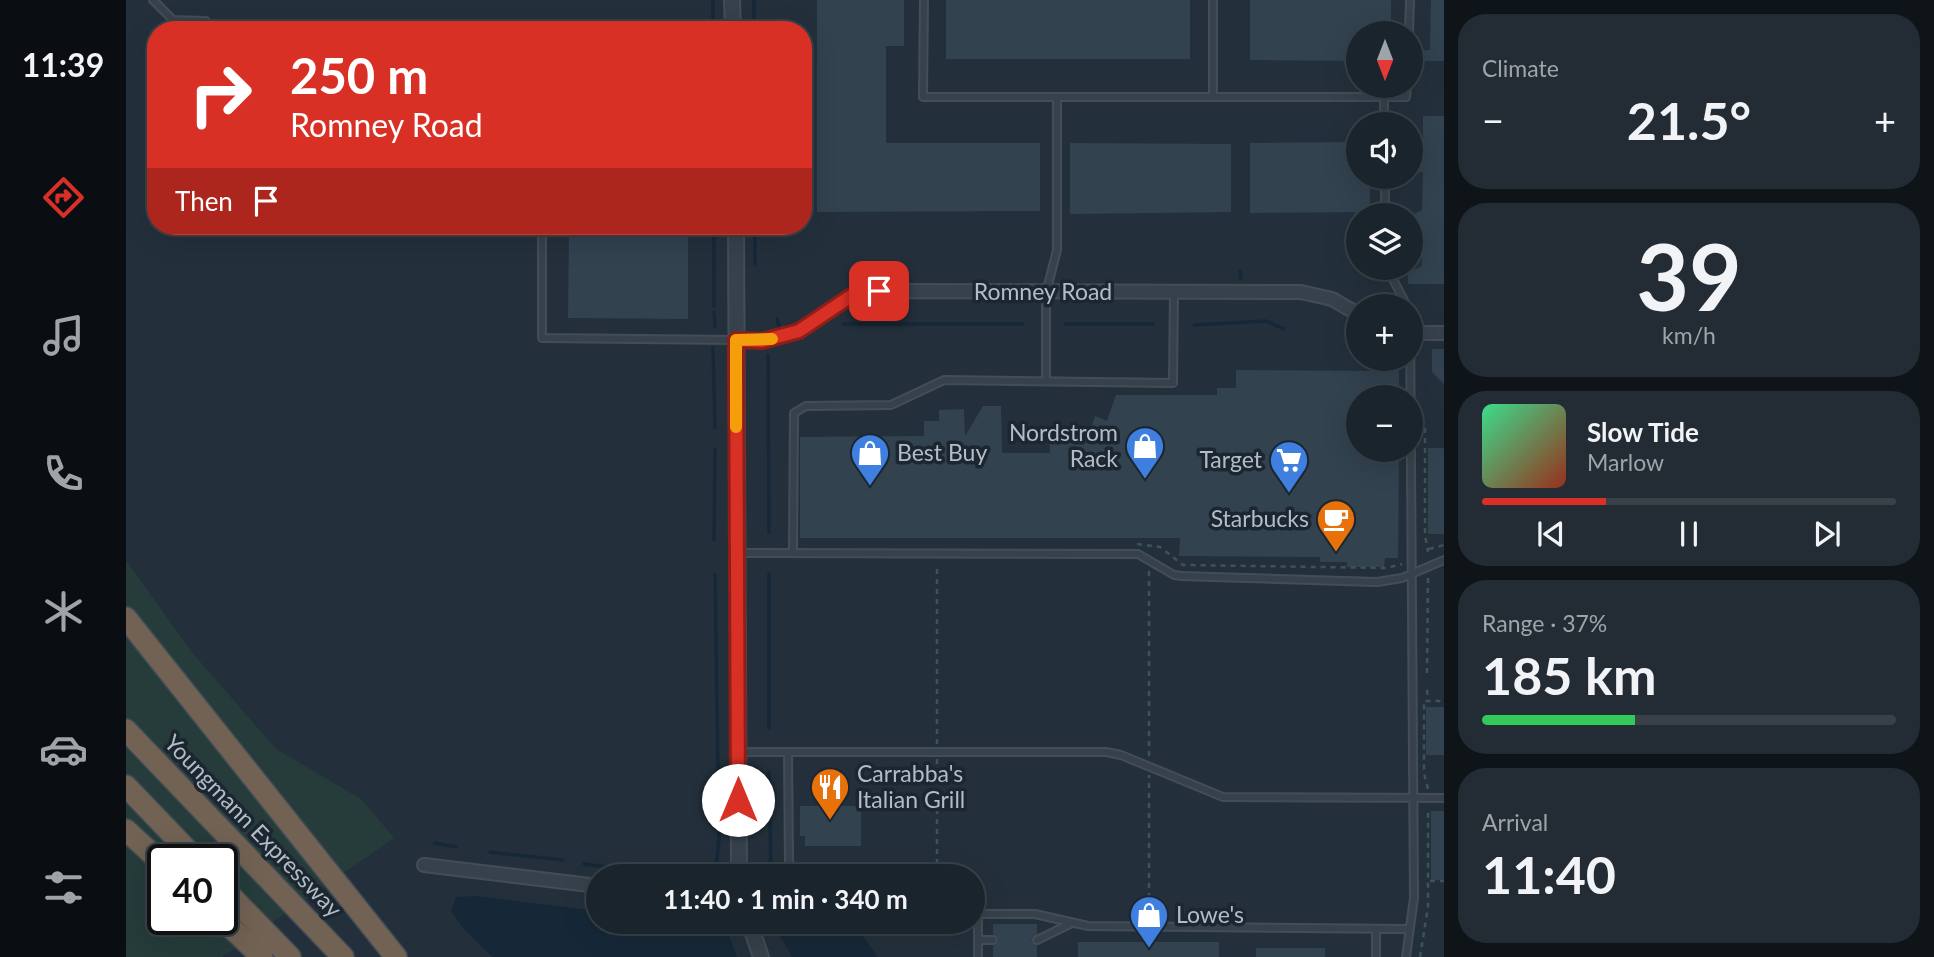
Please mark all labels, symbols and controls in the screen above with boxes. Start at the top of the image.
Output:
north arrow [1346,21,1423,98]
map controls [1346,21,1423,462]
text: 11:39 [22,45,104,84]
text: 250 m [290,46,428,104]
icon: right [175,49,266,140]
text: Climate [1482,54,1559,82]
text: 21.5° [1627,89,1751,151]
text: − [1482,97,1504,143]
text: + [1874,97,1896,143]
text: Romney Road [290,105,483,144]
button: sound [1346,112,1423,189]
icon: directions [39,173,88,222]
icon: arrive [247,182,285,220]
text: Then [175,185,233,217]
button: layers [1346,203,1423,280]
text: 39 [1636,221,1742,330]
pin [849,261,909,321]
icon: arrive [860,272,898,310]
street label: Romney Road [974,277,1112,305]
button: + [1346,294,1423,371]
icon: music [39,311,88,360]
text: km/h [1662,321,1716,349]
button: − [1346,385,1423,462]
text: Slow Tide [1587,416,1699,448]
place label: Nordstrom Rack [1009,418,1118,472]
shop icon: Nordstrom Rack [1124,425,1166,480]
shop icon: Best Buy [849,432,891,487]
place label: Best Buy [897,438,987,466]
supermarket icon: Target [1268,439,1310,494]
place label: Target [1199,445,1263,473]
text: Marlow [1587,448,1664,476]
icon: phone [39,449,88,498]
cafe icon: Starbucks [1315,498,1357,553]
place label: Starbucks [1211,504,1309,532]
icon: previous [1532,515,1570,553]
icon: pause [1670,515,1708,553]
icon: next [1808,515,1846,553]
icon: climate [39,587,88,636]
text: Range · 37% [1482,609,1607,637]
text: 185 km [1482,644,1656,706]
icon: car [39,725,88,774]
street label: Youngmann Expressway [159,728,348,923]
place label: Carrabba's Italian Grill [857,759,965,813]
position arrow [701,763,775,837]
restaurant icon: Carrabba's Italian Grill [809,766,851,821]
text: Arrival [1482,808,1548,836]
text: 11:40 [1482,843,1616,905]
speed limit sign: 40 [147,844,238,935]
icon: filters [39,863,88,912]
text: 11:40 · 1 min · 340 m [663,883,908,915]
shop icon: Lowe's [1128,894,1170,949]
place label: Lowe's [1176,900,1244,928]

